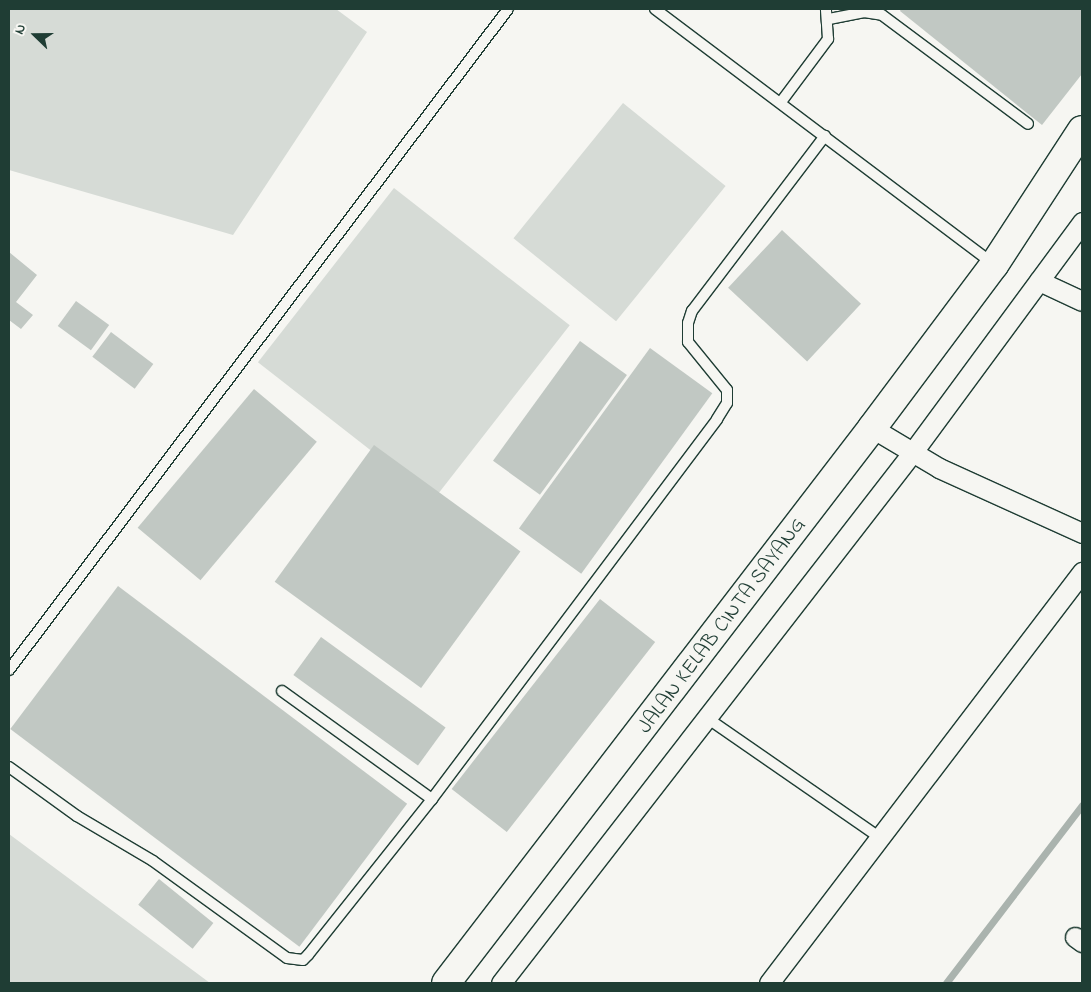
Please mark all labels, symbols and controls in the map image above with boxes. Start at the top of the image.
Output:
north arrow [10,10,60,60]
text: N [9,21,32,38]
street label: JALAN KELAB CINTA SAYANG [633,513,811,739]

